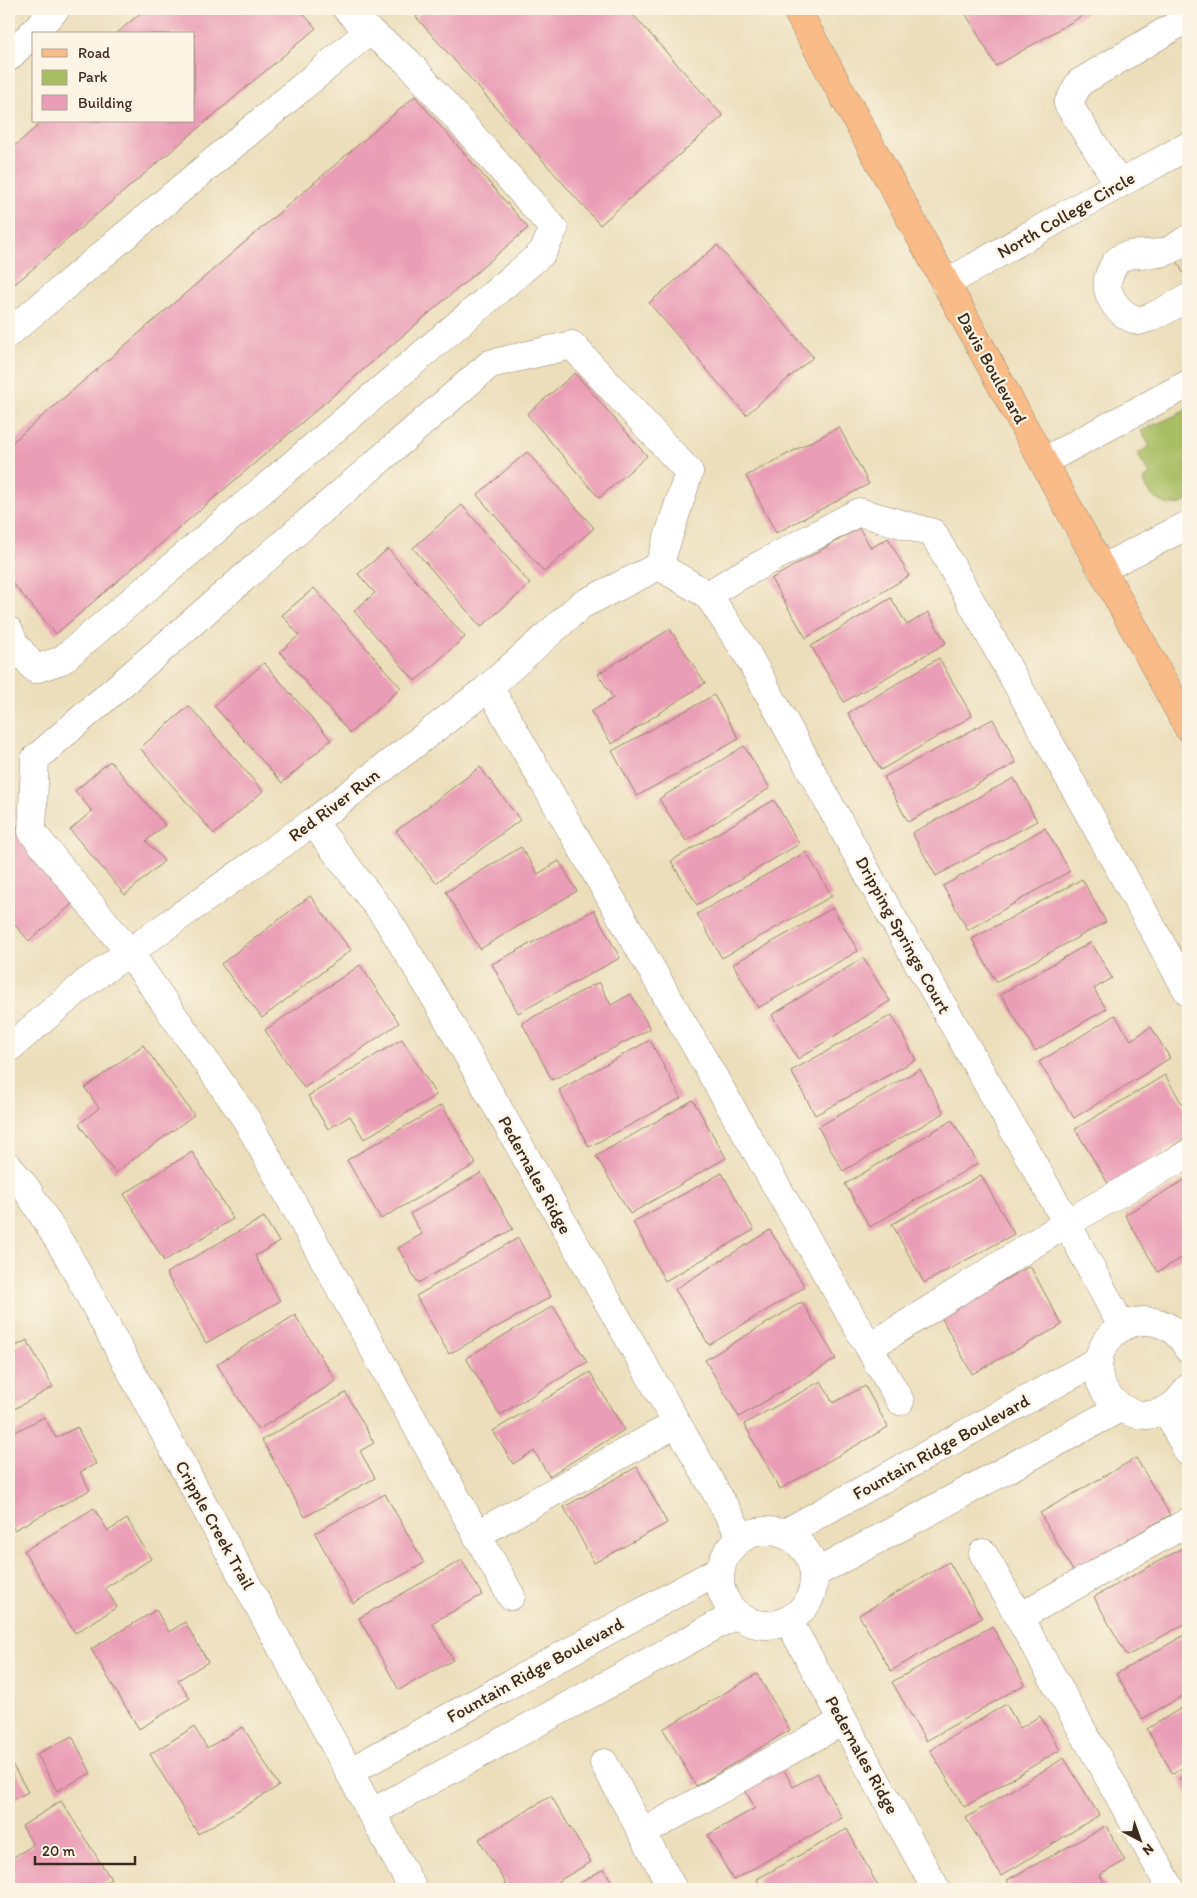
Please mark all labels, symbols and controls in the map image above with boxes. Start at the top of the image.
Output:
legend [32,32,195,122]
text: Road [78,44,111,62]
text: Park [78,68,108,86]
text: Building [78,94,132,112]
street label: North College Circle [993,167,1139,263]
street label: Davis Boulevard [952,308,1032,428]
street label: Red River Run [284,764,384,846]
street label: Dripping Springs Court [851,852,956,1018]
street label: Pedernales Ridge [493,1112,577,1238]
street label: Fountain Ridge Boulevard [849,1389,1033,1505]
street label: Cripple Creek Trail [170,1457,260,1593]
street label: Fountain Ridge Boulevard [443,1612,627,1728]
street label: Pedernales Ridge [820,1692,904,1818]
north arrow [1114,1816,1164,1866]
scale bar [35,1833,135,1865]
text: N [1139,1840,1157,1859]
text: 20 m [42,1842,76,1860]

